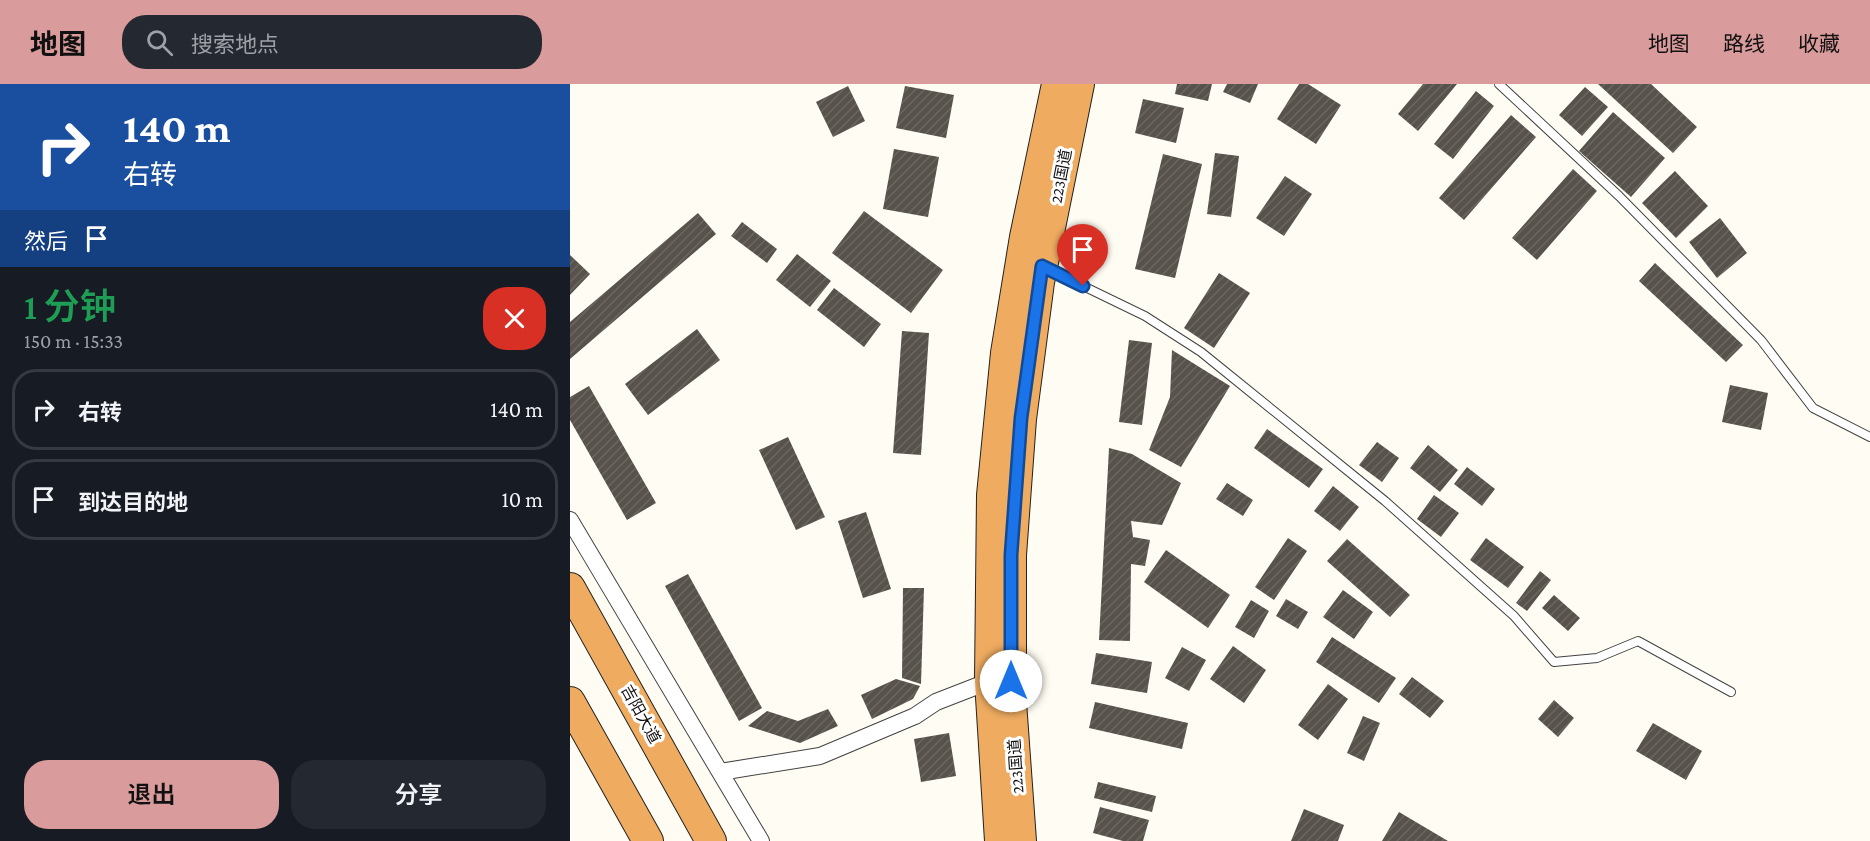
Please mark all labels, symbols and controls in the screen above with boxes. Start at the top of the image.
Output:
search box [122,15,542,69]
icon: search [143,26,176,59]
text: 地图 [30,29,86,60]
text: 搜索地点 [191,32,279,57]
text: 地图 [1648,32,1690,56]
text: 路线 [1723,32,1765,56]
text: 收藏 [1798,32,1840,56]
text: 140 m [123,104,231,151]
icon: right [24,108,102,186]
street label: 223国道 [1047,147,1075,205]
text: 右转 [123,160,177,190]
icon: arrive [80,222,113,255]
pin [1057,224,1108,286]
text: 然后 [24,229,68,254]
icon: arrive [1066,233,1099,266]
text: 1 分钟 [24,287,116,327]
button: close [483,287,546,350]
text: 150 m · 15:33 [24,330,123,352]
icon: right [27,393,60,426]
text: 140 m [490,397,543,422]
text: 右转 [78,400,122,425]
icon: arrive [27,483,60,516]
text: 10 m [501,487,543,512]
text: 到达目的地 [78,490,188,515]
position arrow [979,649,1043,713]
street label: 吉阳大道 [618,682,664,746]
street label: 223国道 [1006,738,1026,794]
button: 退出 [24,760,279,829]
button: 分享 [291,760,546,829]

